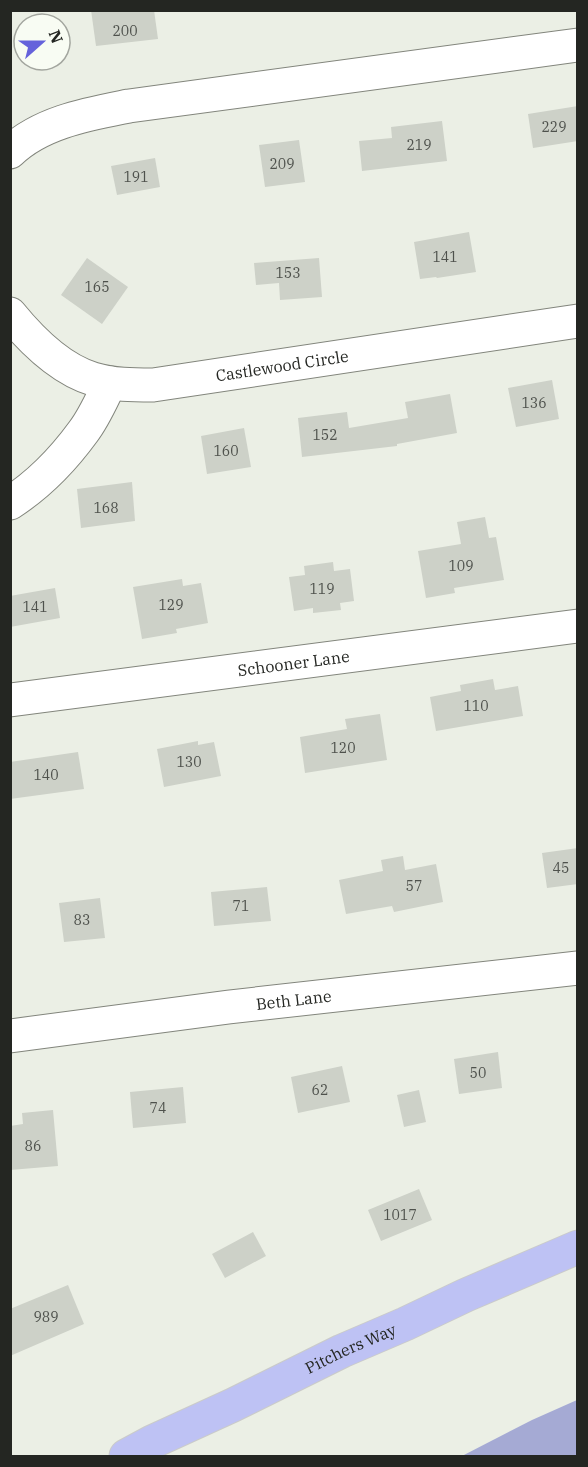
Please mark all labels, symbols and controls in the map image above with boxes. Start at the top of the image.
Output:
north arrow [12,12,72,72]
house number: 200 [112,22,138,40]
text: N [44,27,68,46]
house number: 229 [541,118,567,136]
house number: 219 [406,136,432,154]
house number: 209 [269,155,295,173]
house number: 191 [123,168,149,186]
house number: 141 [432,248,458,266]
house number: 153 [275,264,301,282]
house number: 165 [84,278,110,296]
street label: Castlewood Circle [214,346,350,385]
house number: 136 [521,394,547,412]
house number: 152 [312,426,338,444]
house number: 160 [213,442,239,460]
house number: 168 [93,499,119,517]
house number: 109 [448,557,474,575]
house number: 119 [309,580,335,598]
house number: 129 [158,596,184,614]
house number: 141 [22,598,48,616]
street label: Schooner Lane [236,646,351,680]
house number: 110 [463,697,489,715]
house number: 120 [330,739,356,757]
house number: 130 [176,753,202,771]
house number: 140 [33,766,59,784]
house number: 45 [553,859,569,877]
house number: 57 [406,877,422,895]
house number: 71 [233,897,249,915]
house number: 83 [74,911,90,929]
street label: Beth Lane [255,986,332,1014]
house number: 50 [470,1064,486,1082]
house number: 62 [312,1081,328,1099]
house number: 74 [150,1099,166,1117]
house number: 86 [25,1137,41,1155]
house number: 1017 [383,1206,417,1224]
house number: 989 [33,1308,59,1326]
street label: Pitchers Way [302,1319,399,1378]

